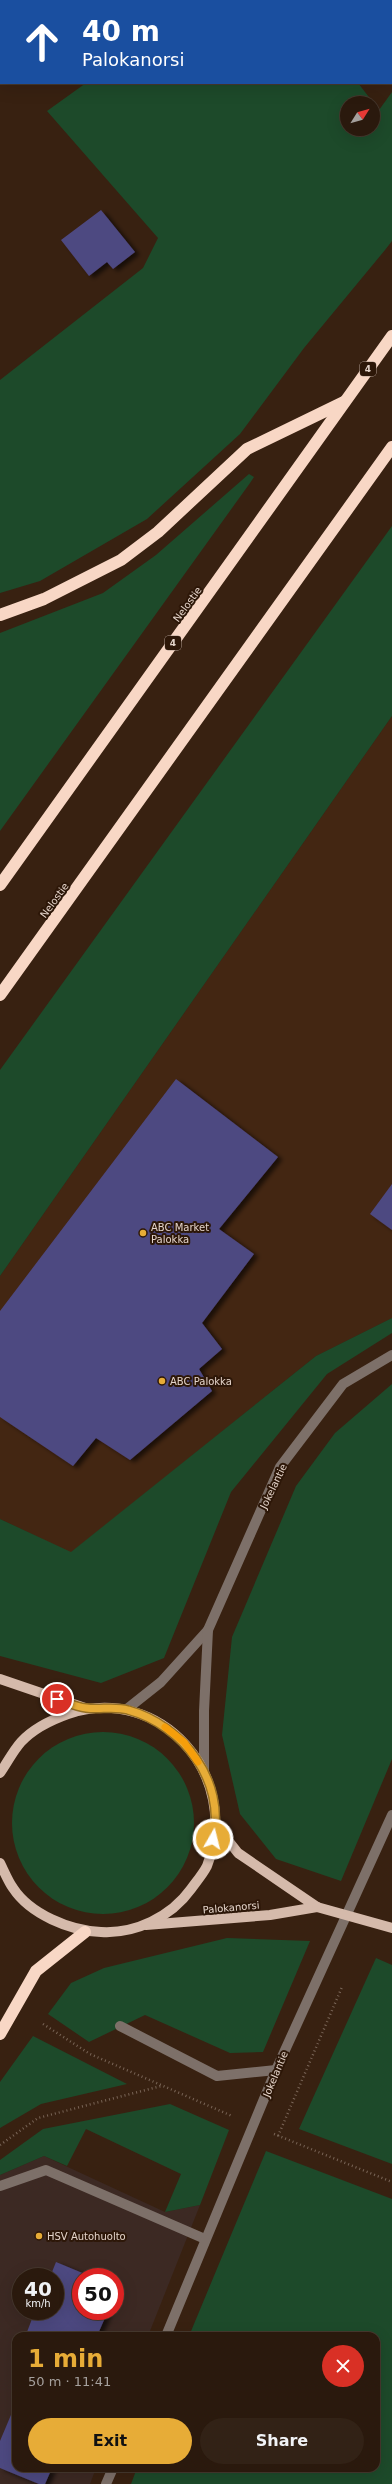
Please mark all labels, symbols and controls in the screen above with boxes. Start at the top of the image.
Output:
text: 40 m [82,15,160,48]
icon: ahead [16,16,68,68]
text: Palokanorsi [82,49,184,70]
north arrow [340,96,380,136]
map controls [340,96,380,136]
road number: 4 [360,362,376,376]
street label: Nelostie [171,585,204,624]
road number: 4 [165,636,181,650]
street label: Nelostie [38,881,71,920]
place label: ABC Market Palokka [151,1222,209,1245]
marker: ABC Market Palokka [138,1228,148,1238]
marker: ABC Palokka [157,1376,167,1386]
place label: ABC Palokka [170,1376,232,1387]
street label: Jokelantie [257,1462,289,1511]
pin [40,1682,74,1716]
icon: arrive [46,1688,68,1710]
position arrow [192,1818,234,1860]
street label: Palokanorsi [202,1900,260,1915]
street label: Jokelantie [260,2050,290,2100]
marker: HSV Autohuolto [34,2231,44,2241]
place label: HSV Autohuolto [47,2231,126,2242]
speed limit sign: 50 [72,2268,124,2320]
text: 40 [24,2277,52,2301]
text: km/h [25,2298,51,2309]
text: 1 min [28,2345,103,2373]
button: close [322,2345,364,2387]
text: 50 m · 11:41 [28,2374,111,2389]
button: Exit [28,2418,192,2464]
button: Share [200,2418,364,2464]

